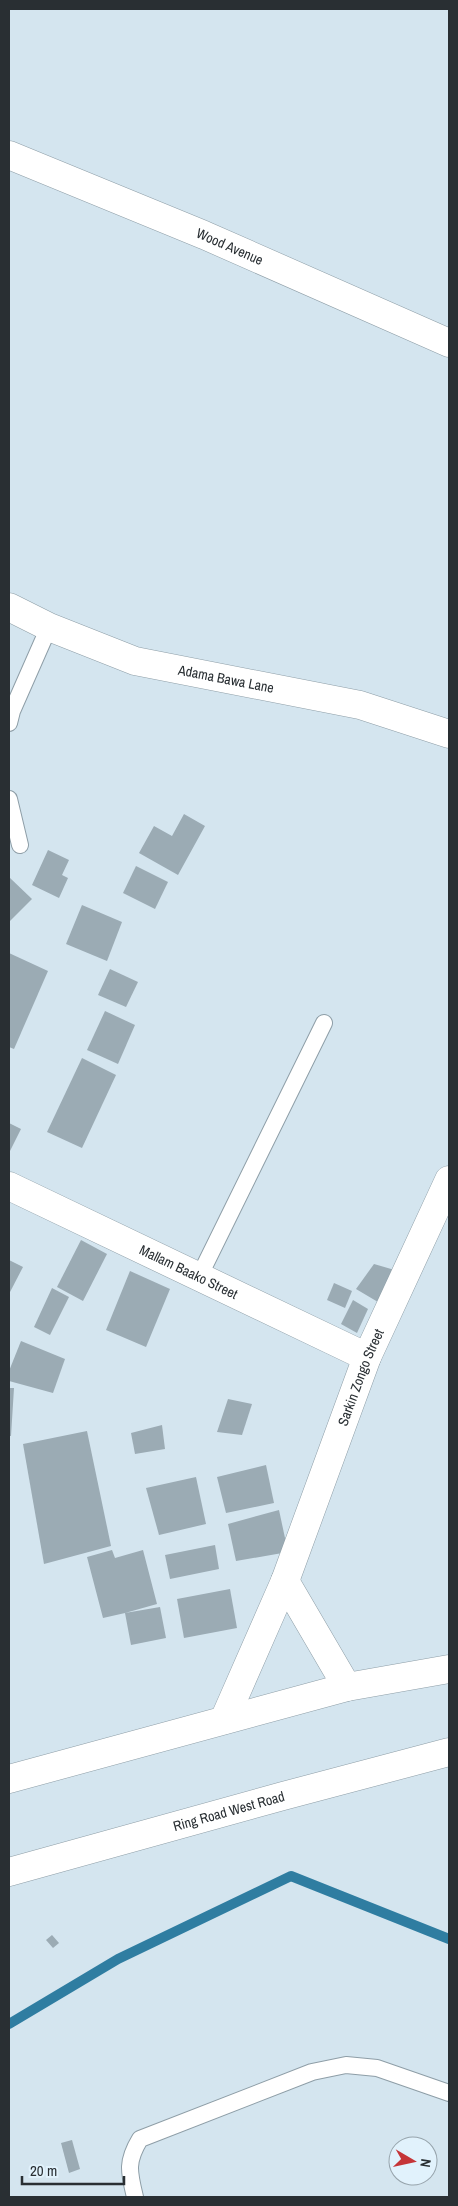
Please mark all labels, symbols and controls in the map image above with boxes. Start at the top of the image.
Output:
street label: Wood Avenue [194,224,266,269]
street label: Adama Bawa Lane [176,660,275,697]
street label: Mallam Baako Street [137,1241,241,1303]
street label: Sarkin Zongo Street [334,1326,388,1428]
street label: Ring Road West Road [171,1787,286,1835]
north arrow [388,2136,438,2186]
scale bar [22,2154,125,2186]
text: N [416,2158,435,2169]
text: 20 m [30,2160,57,2181]

